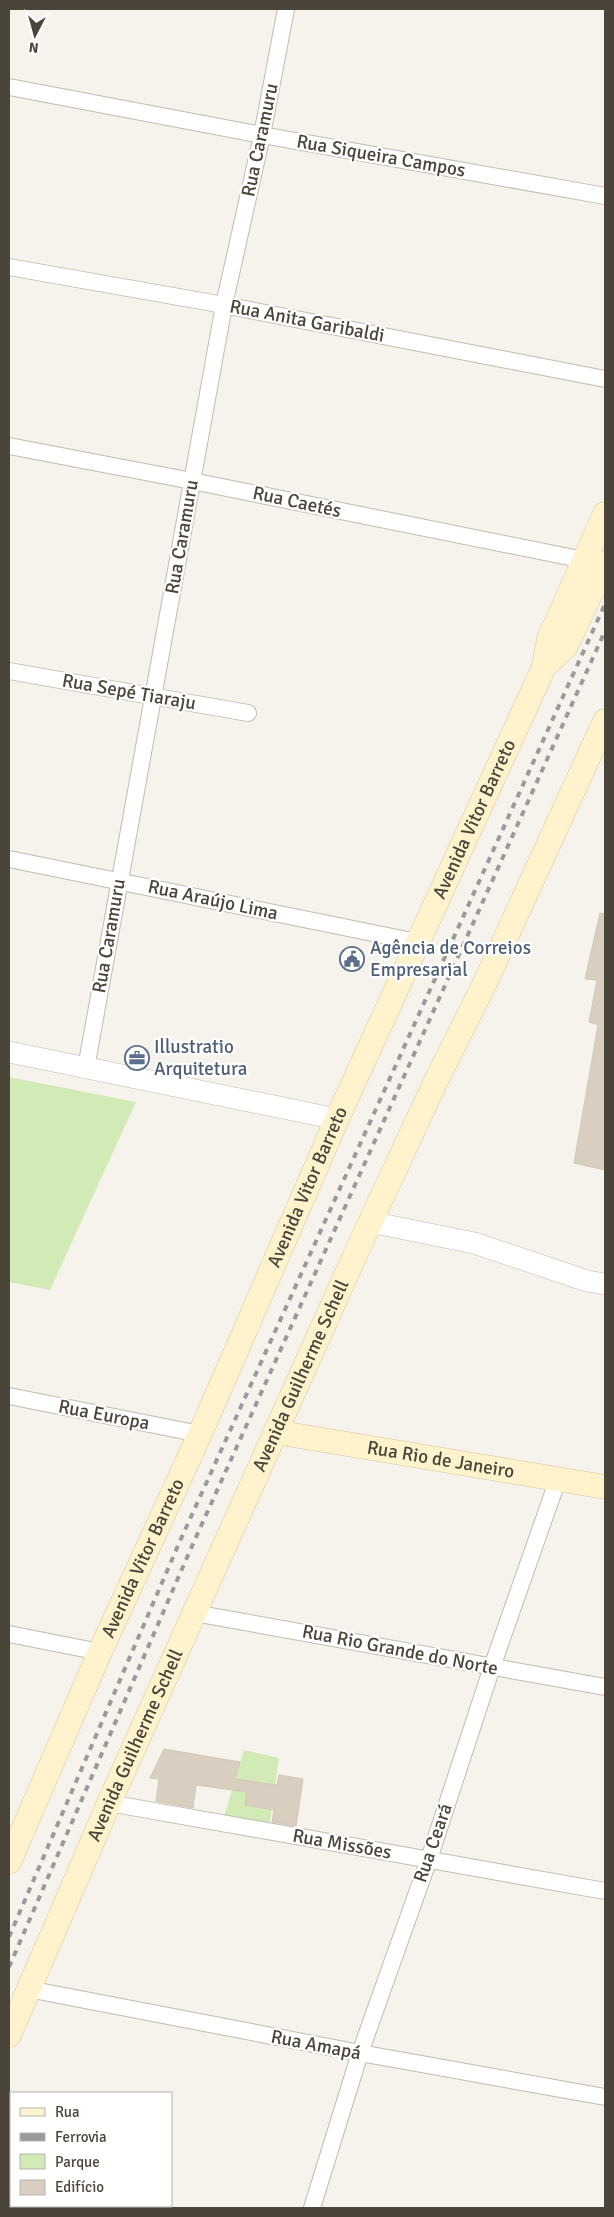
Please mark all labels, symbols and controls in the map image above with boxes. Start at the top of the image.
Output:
north arrow [10,10,60,60]
text: N [28,38,39,56]
street label: Rua Caramuru [236,81,284,199]
street label: Rua Siqueira Campos [295,129,467,183]
street label: Rua Anita Garibaldi [228,294,386,348]
street label: Rua Caramuru [160,478,204,596]
street label: Rua Caetés [251,481,343,523]
street label: Rua Sepé Tiaraju [60,668,198,716]
street label: Avenida Vitor Barreto [427,735,521,903]
street label: Rua Araújo Lima [146,874,280,926]
street label: Rua Caramuru [87,877,131,995]
place label: Agência de Correios Empresarial [370,936,531,982]
public building icon: Agência de Correios Empresarial [339,946,365,972]
place label: Illustratio Arquitetura [154,1035,247,1081]
office icon: Illustratio Arquitetura [124,1045,150,1071]
street label: Avenida Vitor Barreto [262,1103,353,1271]
street label: Avenida Guilherme Schell [247,1276,354,1476]
street label: Rua Europa [56,1394,152,1436]
street label: Rua Rio de Janeiro [365,1436,516,1484]
street label: Avenida Vitor Barreto [96,1475,190,1642]
street label: Rua Rio Grande do Norte [300,1619,500,1681]
street label: Avenida Guilherme Schell [82,1645,189,1845]
street label: Rua Ceará [408,1800,458,1886]
street label: Rua Missões [291,1823,393,1865]
street label: Rua Amapá [269,2025,363,2065]
legend [10,2092,172,2207]
text: Rua [55,2103,80,2121]
text: Ferrovia [55,2128,107,2146]
text: Parque [55,2153,100,2171]
text: Edifício [55,2178,104,2196]

